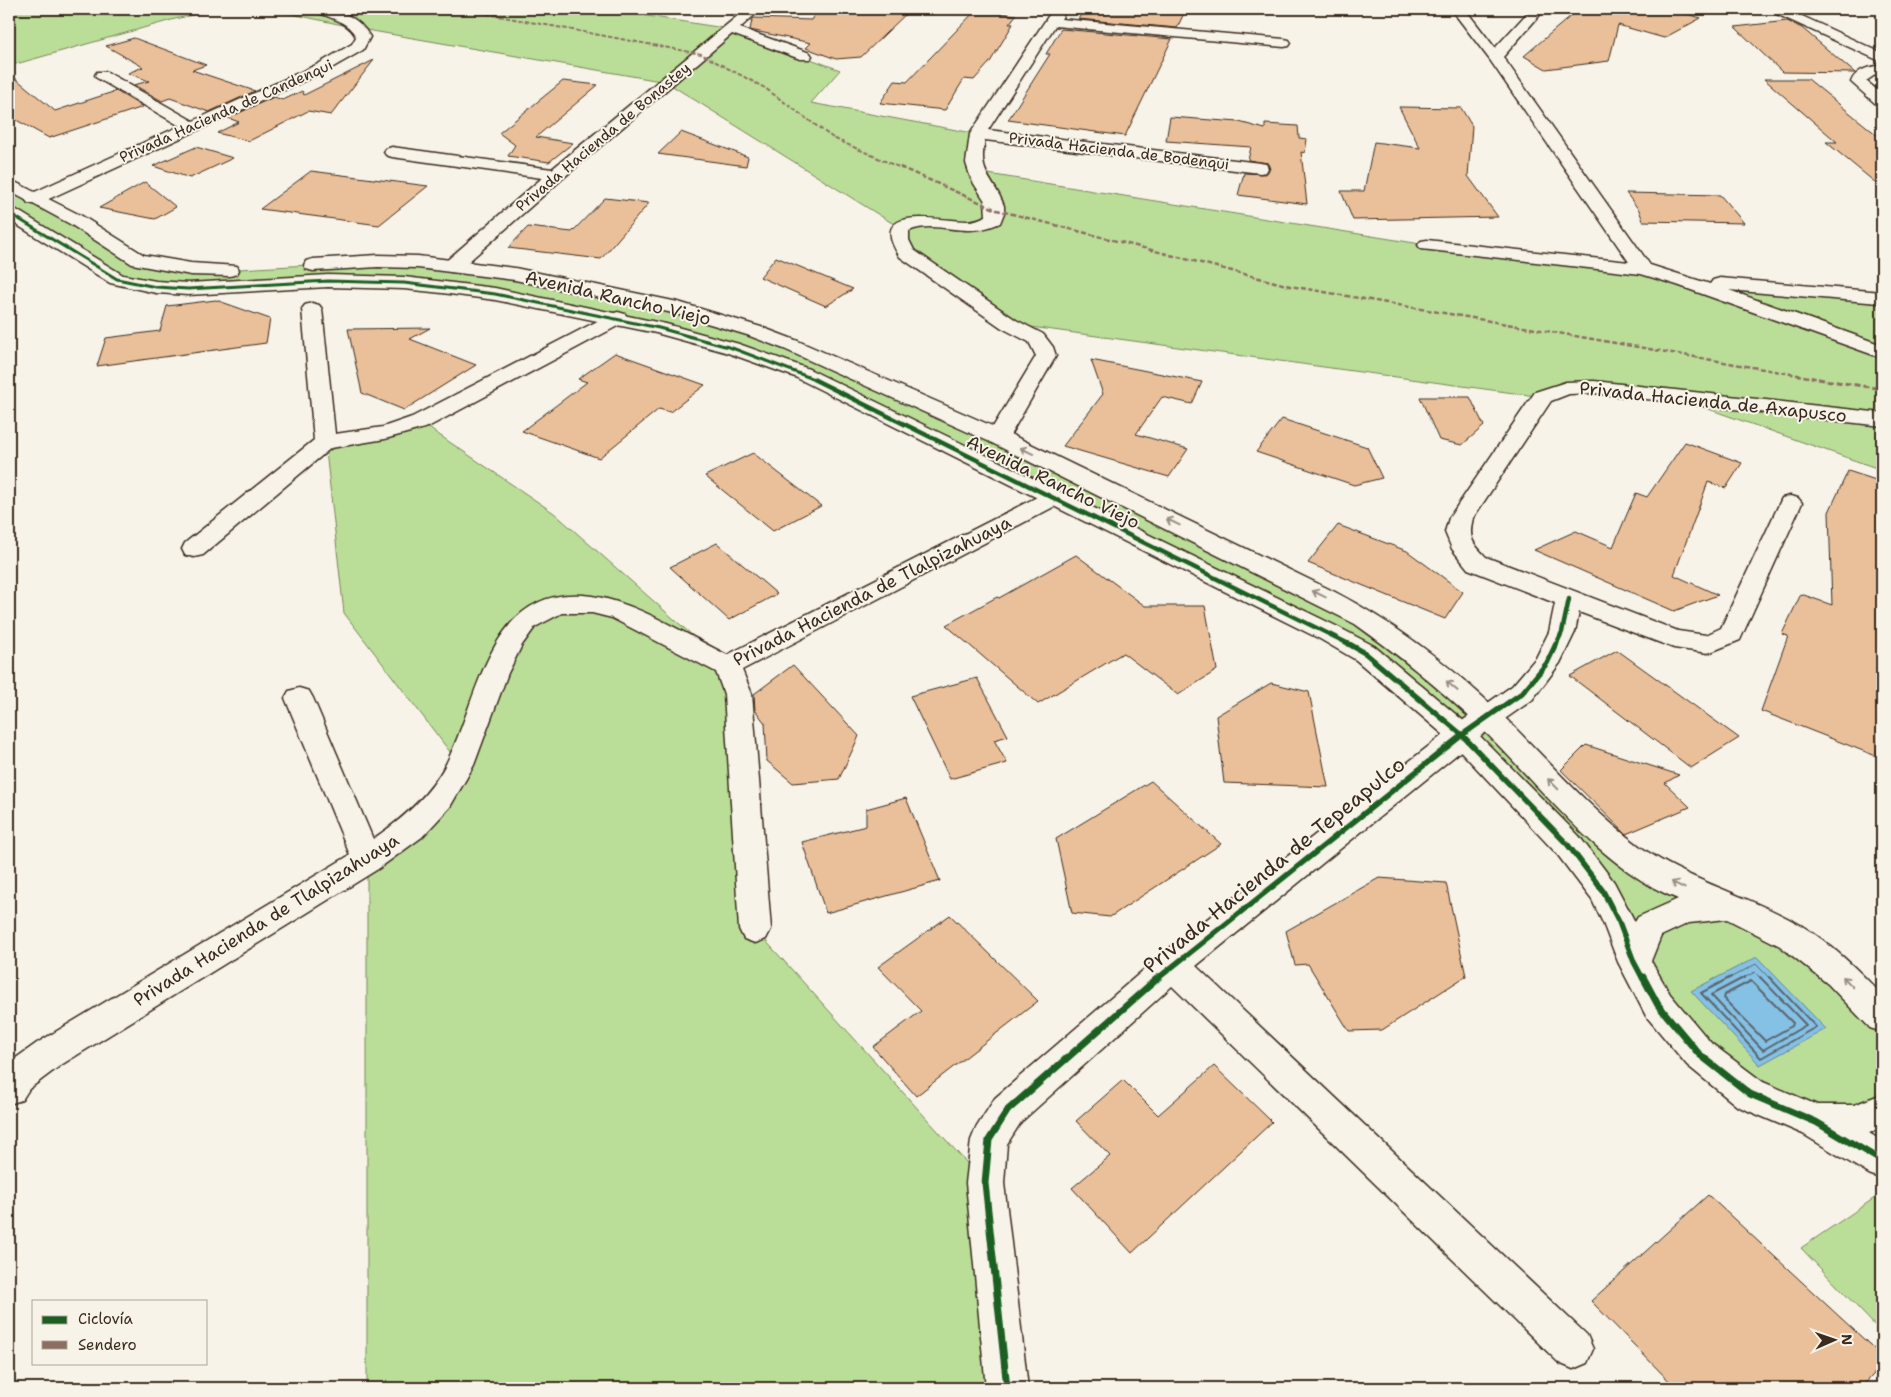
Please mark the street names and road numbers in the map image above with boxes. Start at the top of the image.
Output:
street label: Privada Hacienda de Candenqui [116,55,336,167]
street label: Privada Hacienda de Bonastey [511,58,695,216]
street label: Privada Hacienda de Bodenqui [1008,128,1230,174]
street label: Avenida Rancho Viejo [523,265,713,331]
street label: Privada Hacienda de Axapusco [1578,376,1848,428]
street label: Avenida Rancho Viejo [962,430,1144,534]
street label: Privada Hacienda de Tlalpizahuaya [729,510,1015,672]
street label: Privada Hacienda de Tepeapulco [1137,750,1411,980]
street label: Privada Hacienda de Tlalpizahuaya [129,828,403,1012]

